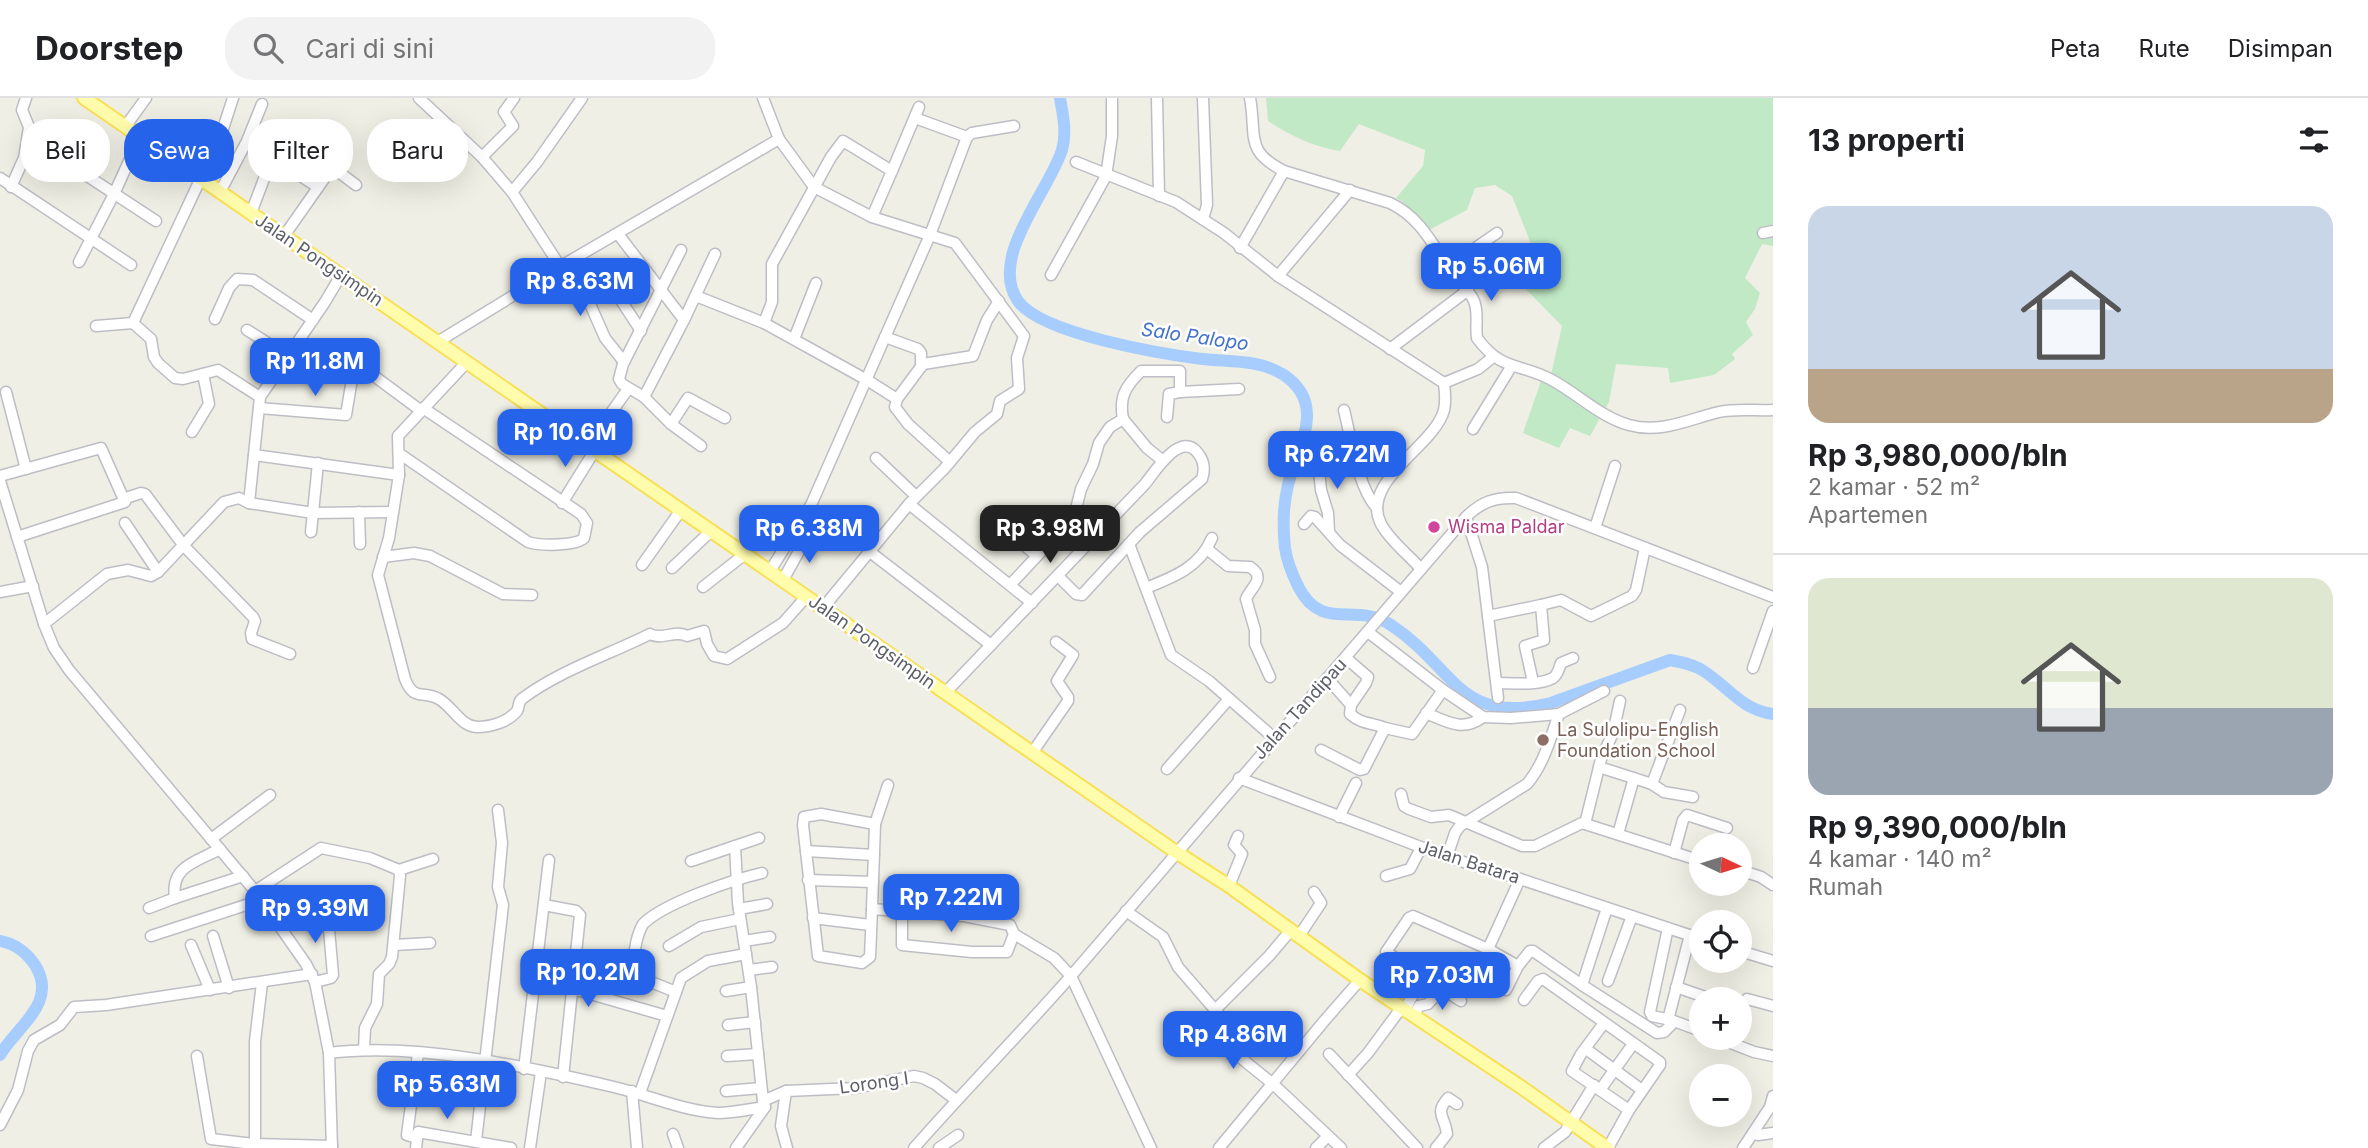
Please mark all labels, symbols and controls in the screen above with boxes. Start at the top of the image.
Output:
search box [225,17,715,80]
text: Doorstep [35,28,183,68]
icon: search [249,29,287,67]
text: Cari di sini [305,33,434,64]
text: Peta [2050,34,2101,63]
text: Rute [2139,34,2190,63]
text: Disimpan [2228,34,2333,63]
chip: Beli [21,119,110,182]
chip: Sewa [124,119,234,182]
chip: Filter [248,119,353,182]
chip: Baru [367,119,468,182]
icon: filters [2295,121,2333,159]
text: 13 properti [1808,122,1965,158]
street label: Jalan Pongsimpin [251,209,387,310]
pin: Rp 5.06M [1419,244,1563,303]
text: Rp 5.06M [1437,252,1545,280]
icon: home [2008,252,2134,378]
pin: Rp 8.63M [508,258,652,318]
text: Rp 8.63M [526,267,634,295]
water label: Salo Palopo [1140,318,1250,355]
pin: Rp 11.8M [243,338,387,398]
text: Rp 11.8M [266,347,364,375]
pin: Rp 10.6M [493,410,637,469]
text: Rp 10.6M [513,418,617,446]
pin: Rp 6.72M [1265,432,1409,491]
text: Rp 3,980,000/bln [1808,437,2068,473]
text: Rp 6.72M [1284,440,1390,468]
text: 2 kamar · 52 m² [1808,473,1980,501]
text: Apartemen [1808,501,1928,529]
pin: Rp 6.38M [737,505,881,565]
pin: Rp 3.98M [978,505,1122,565]
text: Rp 6.38M [755,514,863,542]
text: Rp 3.98M [996,514,1104,542]
place label: Wisma Paldar [1448,516,1565,537]
marker: Wisma Paldar [1426,519,1442,535]
street label: Jalan Pongsimpin [805,590,940,693]
icon: home [2008,624,2134,750]
street label: Jalan Tandipau [1249,654,1351,764]
place label: La Sulolipu-English Foundation School [1557,719,1719,761]
marker: La Sulolipu-English Foundation School [1535,732,1551,748]
text: Rp 9,390,000/bln [1808,809,2067,845]
north arrow [1689,833,1752,896]
map controls [1689,833,1752,1127]
street label: Jalan Batara [1416,835,1523,888]
text: 4 kamar · 140 m² [1808,845,1992,873]
text: Rumah [1808,873,1883,901]
pin: Rp 7.22M [879,874,1023,934]
text: Rp 7.22M [899,883,1003,911]
pin: Rp 9.39M [243,886,387,945]
text: Rp 9.39M [261,894,369,922]
button: locate [1689,910,1752,973]
pin: Rp 10.2M [516,950,660,1009]
pin: Rp 7.03M [1370,953,1514,1012]
text: Rp 10.2M [536,958,640,986]
text: Rp 7.03M [1390,961,1494,989]
button: + [1689,987,1752,1050]
pin: Rp 4.86M [1161,1012,1305,1071]
text: Rp 4.86M [1179,1020,1287,1048]
pin: Rp 5.63M [375,1062,519,1121]
button: − [1689,1064,1752,1127]
street label: Lorong I [838,1067,910,1098]
text: Rp 5.63M [393,1070,501,1098]

